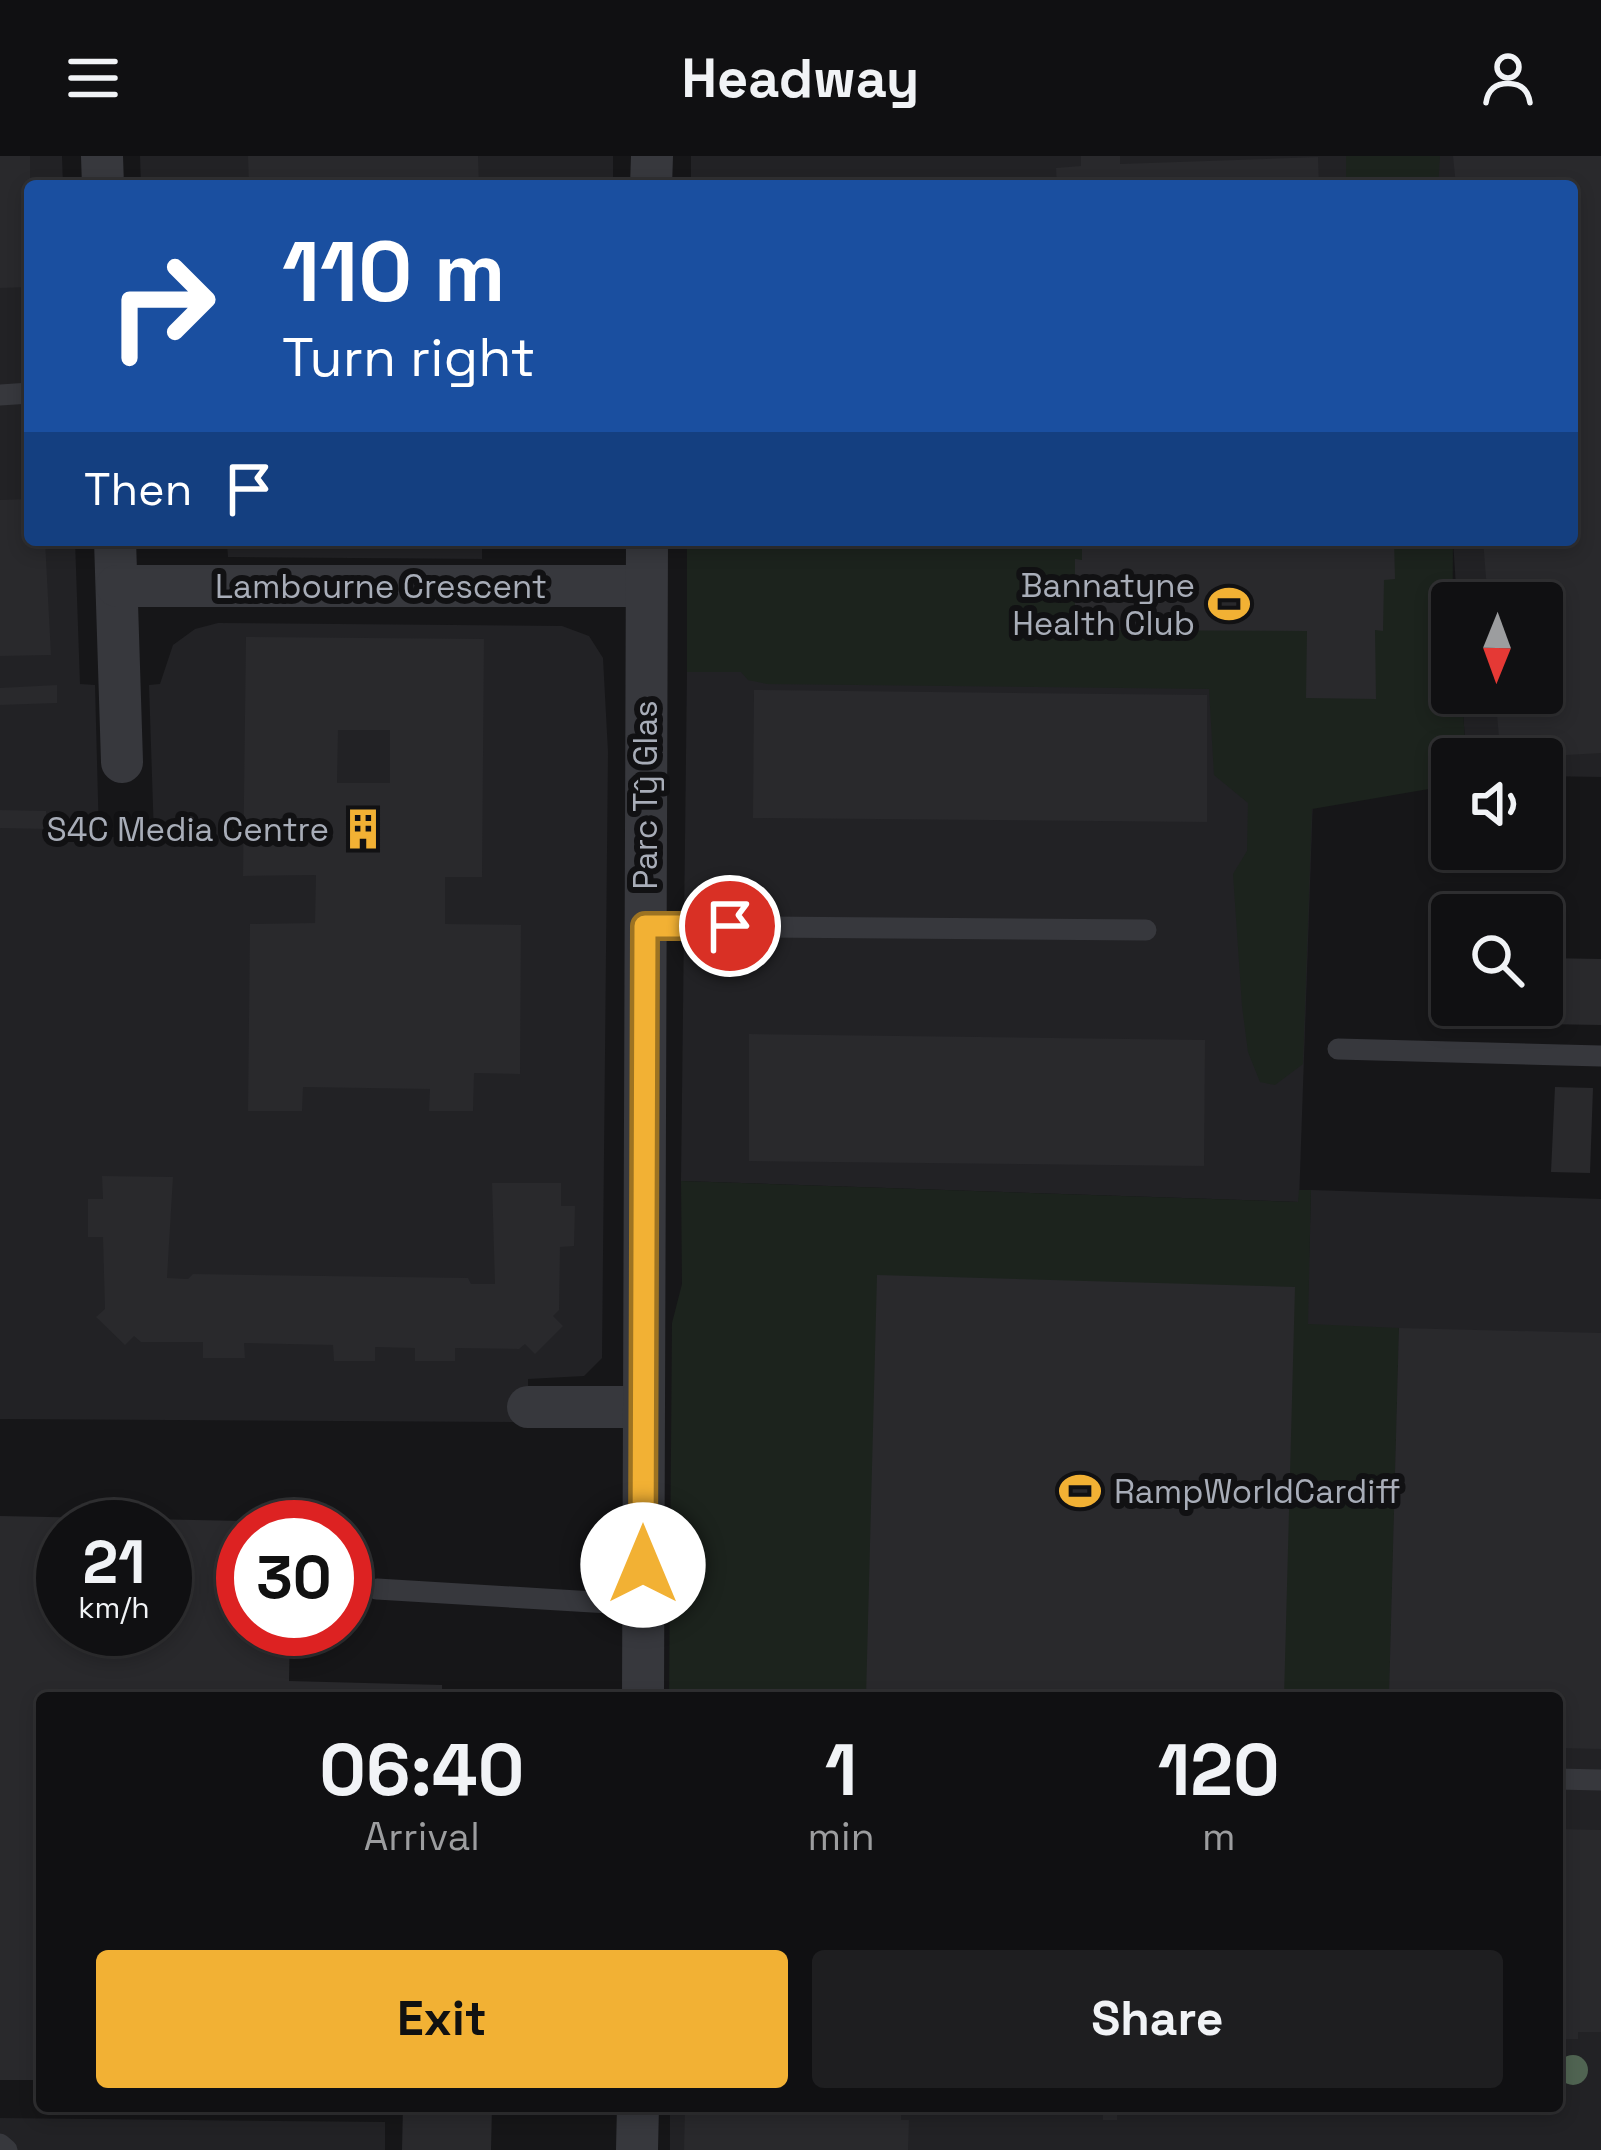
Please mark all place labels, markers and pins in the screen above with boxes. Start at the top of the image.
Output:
place label: Bannatyne Health Club [1012,565,1195,645]
sports icon: Bannatyne Health Club [1206,581,1252,627]
building icon: S4C Media Centre [340,806,386,852]
place label: S4C Media Centre [47,809,329,851]
pin [679,875,781,977]
sports icon: RampWorldCardiff [1057,1468,1103,1514]
place label: RampWorldCardiff [1114,1471,1401,1513]

